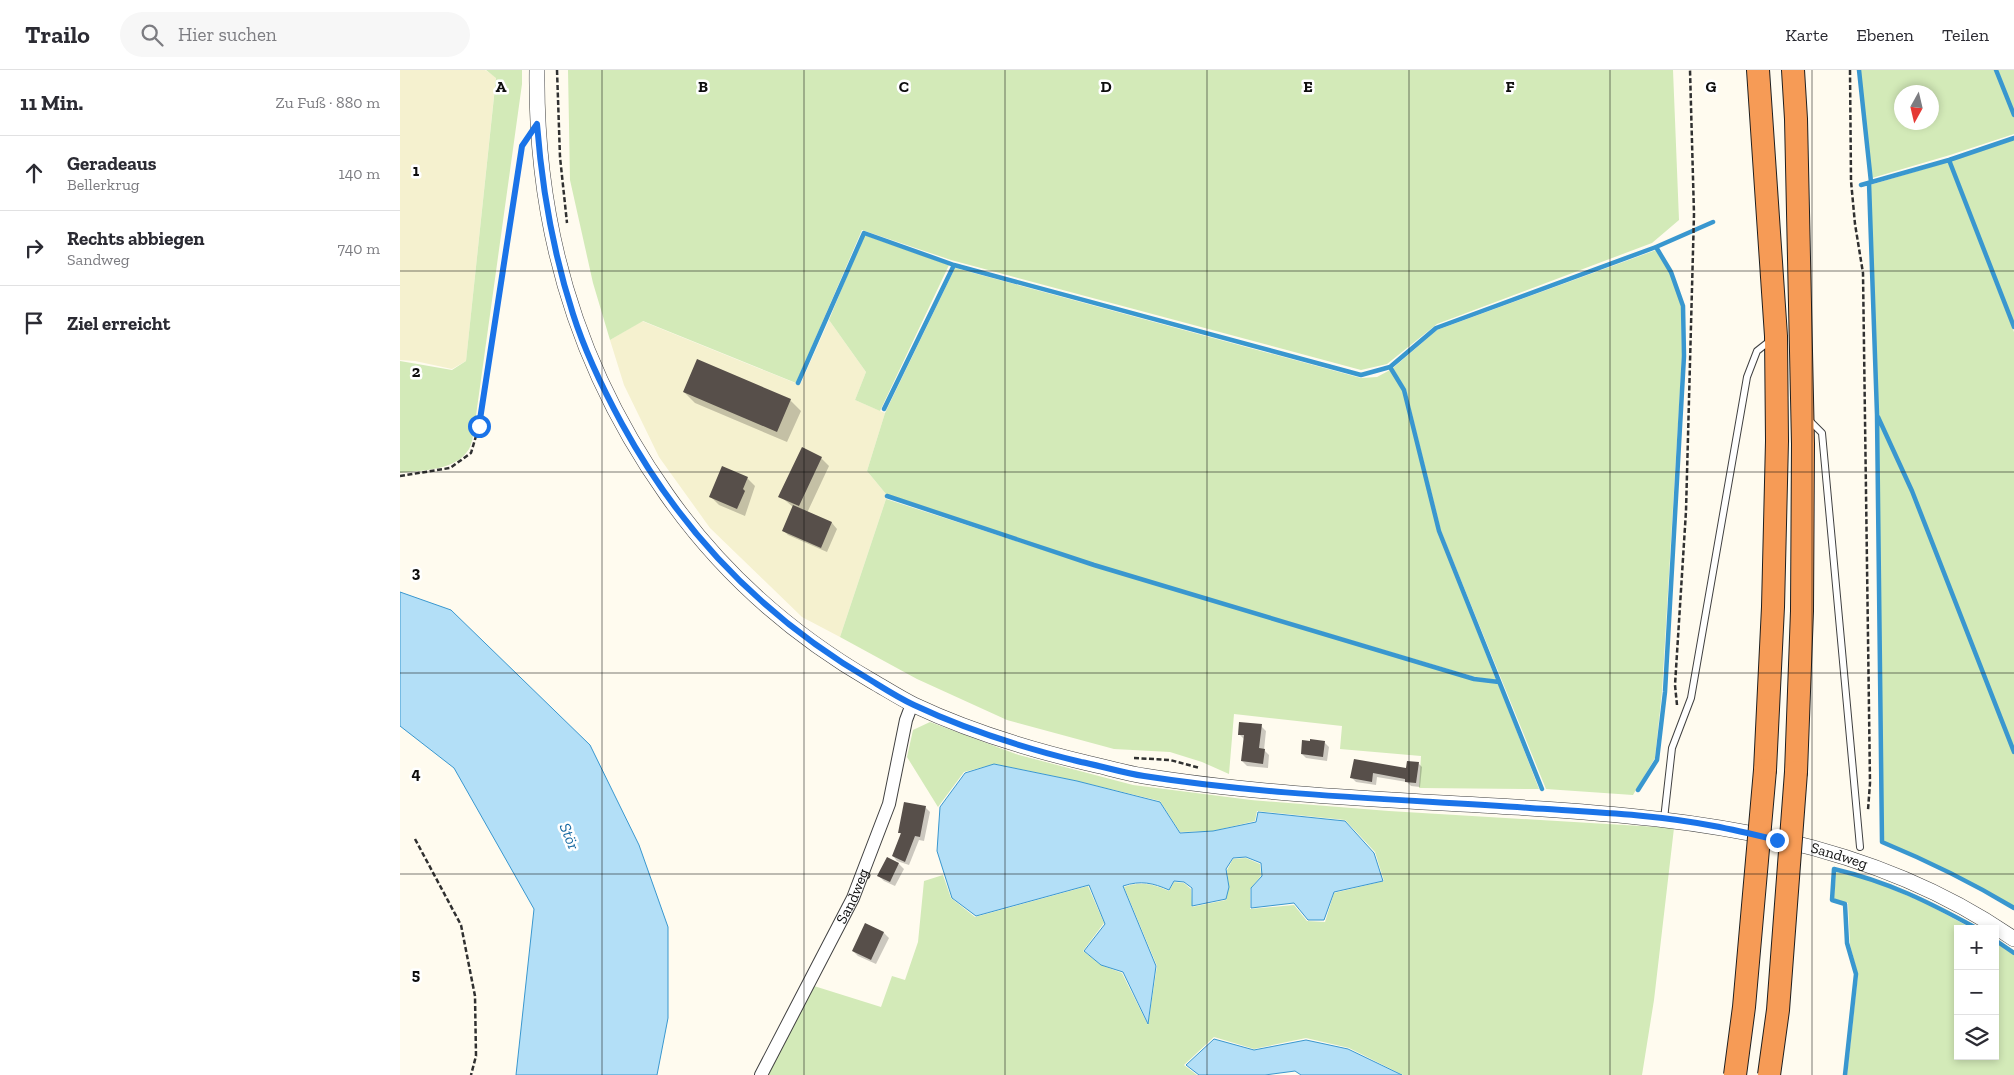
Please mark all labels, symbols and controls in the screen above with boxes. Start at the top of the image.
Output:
search box [120,12,470,57]
text: Trailo [25,20,90,49]
icon: search [138,21,166,49]
text: Hier suchen [178,23,277,46]
text: Karte [1785,24,1828,46]
text: Ebenen [1856,24,1914,46]
text: Teilen [1942,24,1989,46]
text: A [496,77,507,96]
text: B [698,77,708,96]
text: C [899,77,909,96]
text: D [1100,77,1112,96]
text: E [1303,77,1313,96]
text: F [1505,77,1515,96]
text: G [1706,77,1717,96]
north arrow [1894,85,1939,130]
text: 11 Min. [20,90,83,115]
text: Zu Fuß · 880 m [276,93,380,112]
text: Geradeaus [67,152,157,175]
icon: ahead [20,159,48,187]
text: 1 [413,161,420,180]
text: 140 m [339,164,380,183]
text: Bellerkrug [67,175,140,194]
text: Rechts abbiegen [67,227,205,250]
icon: right [20,234,48,262]
text: 740 m [338,239,380,258]
text: Sandweg [67,250,129,269]
icon: arrive [20,309,48,337]
text: Ziel erreicht [67,312,170,335]
text: 2 [412,362,421,381]
route start [468,415,491,438]
text: 3 [412,563,421,582]
text: 4 [411,764,421,783]
water label: Stör [556,820,584,853]
route end [1766,829,1789,852]
street label: Sandweg [1809,839,1870,873]
street label: Sandweg [832,866,872,927]
map controls [1954,925,1999,1060]
button: + [1954,925,1999,970]
text: 5 [412,965,420,984]
button: − [1954,970,1999,1015]
button: layers [1954,1015,1999,1060]

